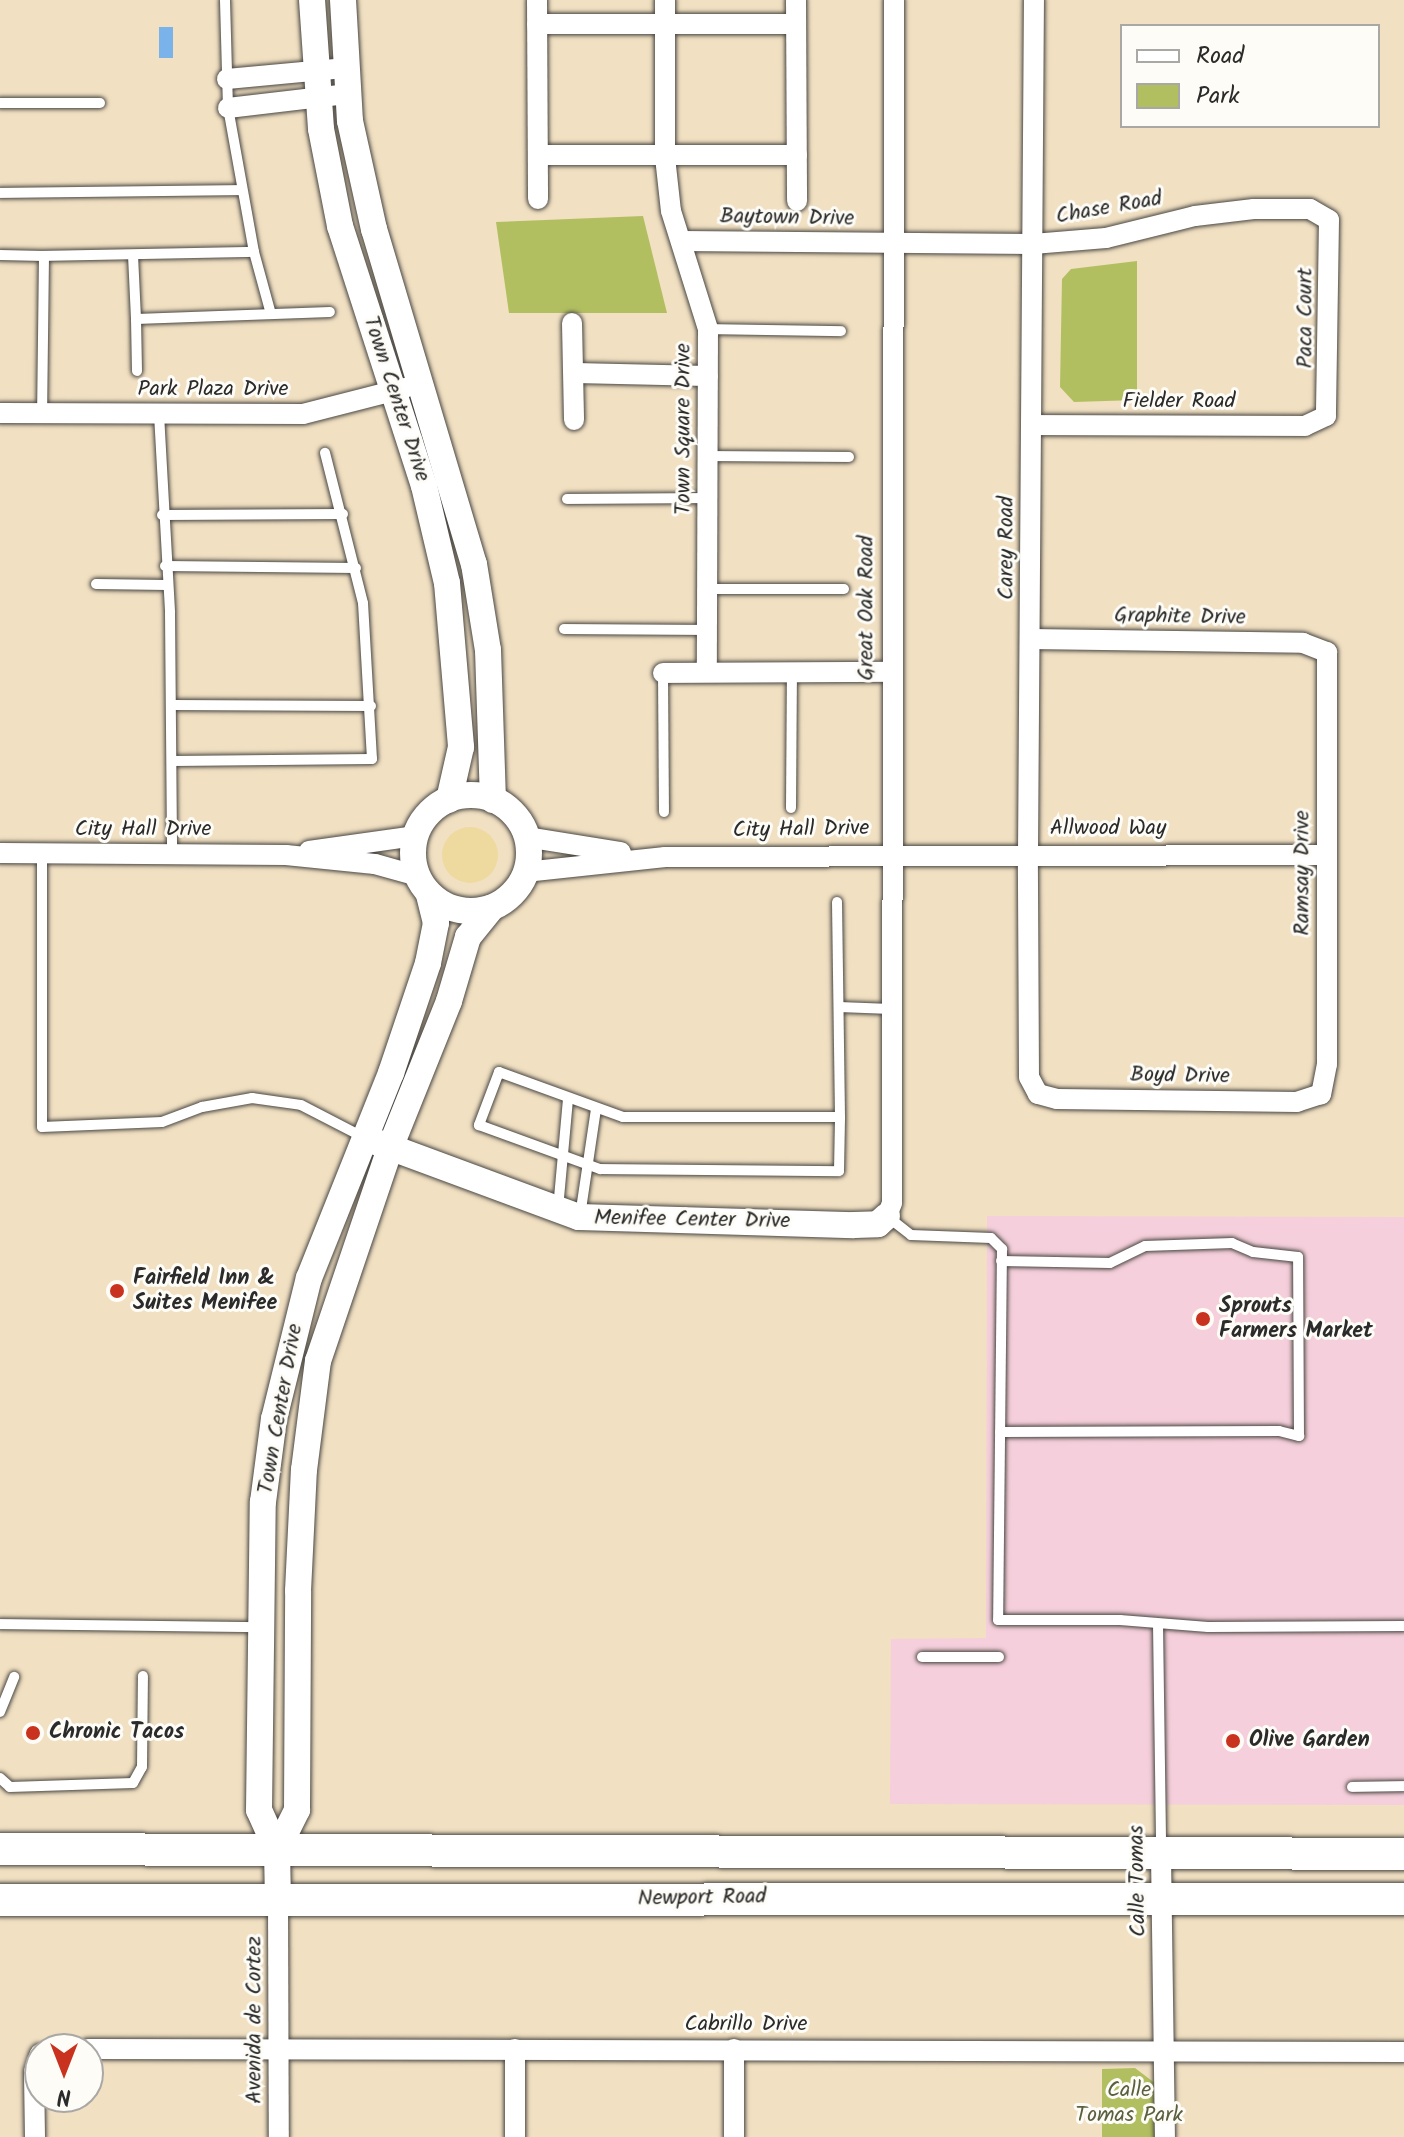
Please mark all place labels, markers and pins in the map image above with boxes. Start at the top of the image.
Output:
place label: Fairfield Inn & Suites Menifee [133,1265,277,1316]
marker: Fairfield Inn & Suites Menifee [108,1282,126,1300]
place label: Sprouts Farmers Market [1219,1293,1373,1344]
marker: Sprouts Farmers Market [1194,1310,1212,1328]
place label: Chronic Tacos [49,1720,184,1746]
marker: Chronic Tacos [24,1724,42,1742]
place label: Olive Garden [1249,1728,1370,1754]
marker: Olive Garden [1224,1732,1242,1750]

